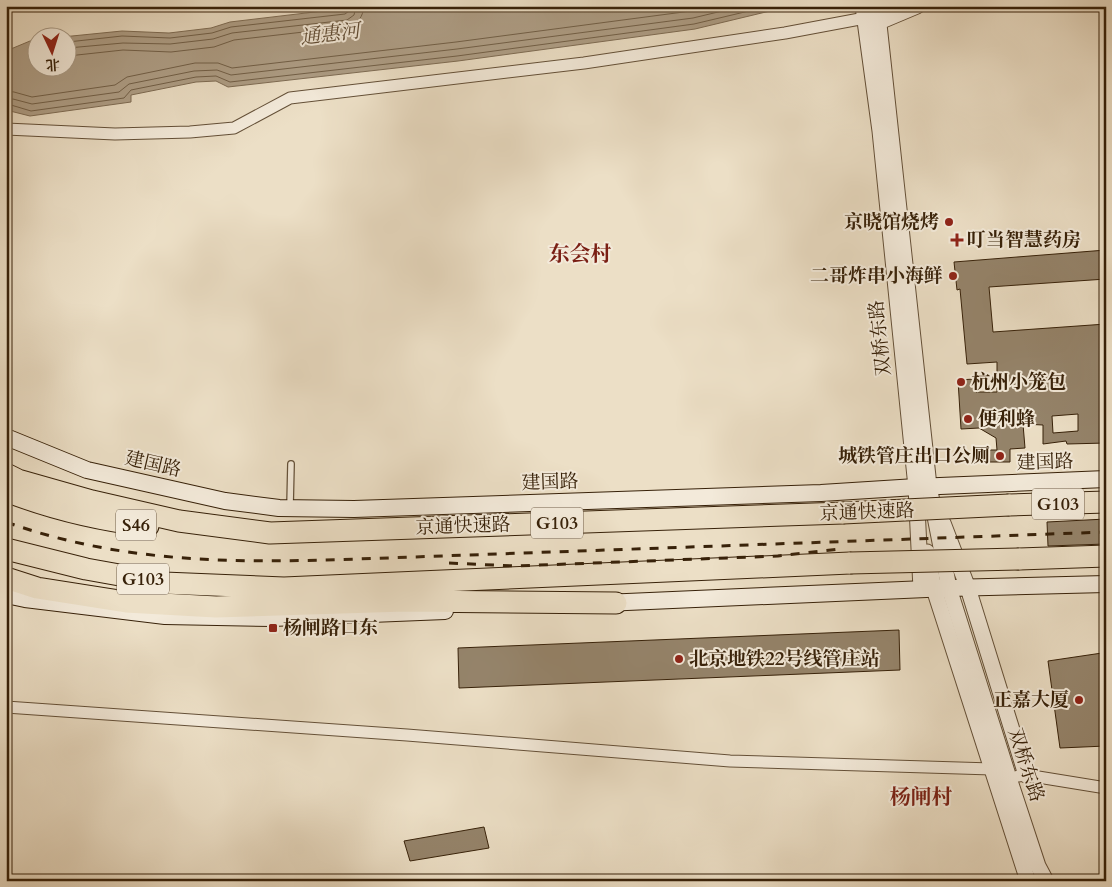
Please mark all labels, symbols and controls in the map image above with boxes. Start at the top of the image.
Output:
water label: 通惠河 [299,17,364,51]
north arrow [28,28,78,78]
text: 北 [45,55,61,74]
place label: 京晓馆烧烤 [844,209,939,235]
marker: 京晓馆烧烤 [943,216,955,228]
place label: 叮当智慧药房 [967,227,1081,253]
marker: 叮当智慧药房 [951,234,963,246]
district label: 东会村 [549,240,612,269]
place label: 二哥炸串小海鲜 [810,263,943,289]
marker: 二哥炸串小海鲜 [947,270,959,282]
street label: 双桥东路 [863,299,897,377]
place label: 杭州小笼包 [971,369,1066,395]
marker: 杭州小笼包 [955,376,967,388]
place label: 便利蜂 [978,406,1035,432]
marker: 便利蜂 [962,413,974,425]
place label: 城铁管庄出口公厕 [838,443,990,469]
street label: 建国路 [122,445,184,483]
street label: 建国路 [1016,448,1074,476]
marker: 城铁管庄出口公厕 [994,450,1006,462]
street label: 建国路 [521,468,579,496]
road number: G103 [1032,488,1084,520]
street label: 京通快速路 [819,497,915,527]
road number: G103 [531,508,583,538]
road number: S46 [116,510,156,540]
street label: 京通快速路 [415,511,511,541]
road number: G103 [117,564,169,594]
place label: 杨闸路口东 [283,615,378,641]
marker: 杨闸路口东 [267,622,279,634]
place label: 北京地铁22号线管庄站 [689,646,879,672]
marker: 北京地铁22号线管庄站 [673,653,685,665]
place label: 正嘉大厦 [993,687,1069,713]
marker: 正嘉大厦 [1073,694,1085,706]
street label: 双桥东路 [1002,725,1050,805]
district label: 杨闸村 [890,783,953,812]

